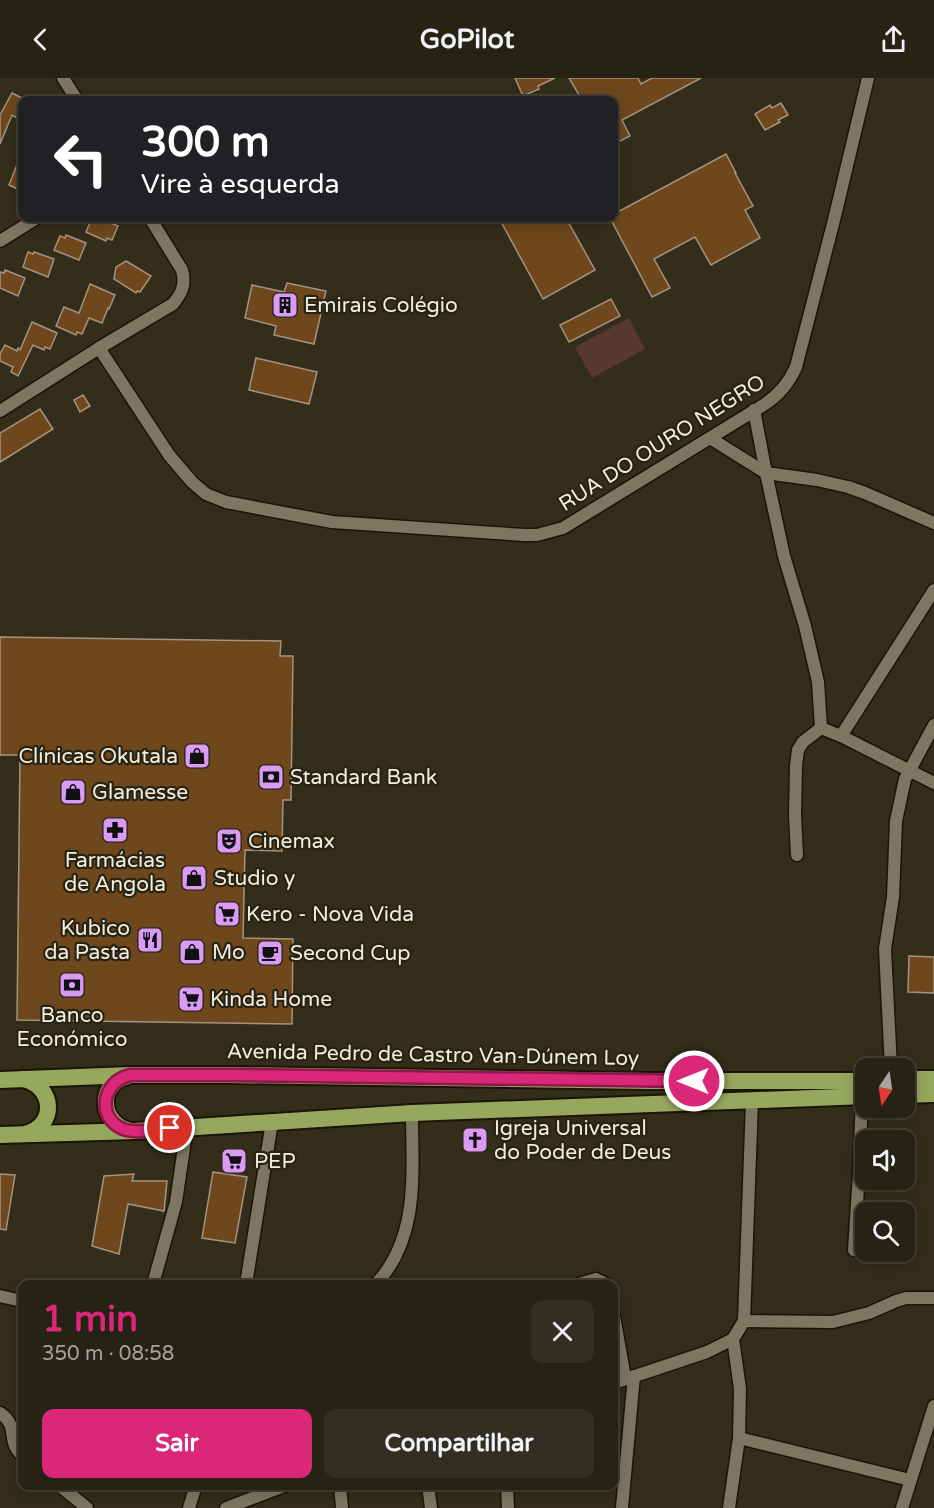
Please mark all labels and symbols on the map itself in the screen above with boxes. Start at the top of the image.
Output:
building icon: Emirais Colégio [270,290,300,320]
place label: Emirais Colégio [304,293,458,318]
street label: RUA DO OURO NEGRO [554,369,770,517]
shop icon: Clínicas Okutala [182,741,212,771]
place label: Clínicas Okutala [18,744,178,769]
bank icon: Standard Bank [256,762,286,792]
place label: Standard Bank [290,765,437,790]
shop icon: Glamesse [58,777,88,807]
place label: Glamesse [92,780,188,805]
pharmacy icon: Farmácias de Angola [100,815,130,845]
theatre icon: Cinemax [214,826,244,856]
place label: Cinemax [248,829,335,854]
place label: Farmácias de Angola [64,848,166,897]
shop icon: Studio y [179,863,209,893]
place label: Studio y [214,866,295,891]
supermarket icon: Kero - Nova Vida [212,899,242,929]
place label: Kero - Nova Vida [246,902,414,927]
place label: Kubico da Pasta [44,916,130,965]
restaurant icon: Kubico da Pasta [135,925,165,955]
shop icon: Mo [177,937,207,967]
cafe icon: Second Cup [255,938,285,968]
place label: Mo [212,940,245,965]
place label: Second Cup [290,941,411,966]
bank icon: Banco Económico [57,970,87,1000]
supermarket icon: Kinda Home [176,984,206,1014]
place label: Kinda Home [210,987,332,1012]
place label: Banco Económico [17,1003,127,1052]
street label: Avenida Pedro de Castro Van-Dúnem Loy [227,1039,639,1071]
position arrow [662,1049,726,1113]
north arrow [855,1058,915,1118]
pin [144,1102,195,1153]
place label: Igreja Universal do Poder de Deus [494,1116,671,1165]
church icon: Igreja Universal do Poder de Deus [460,1125,490,1155]
supermarket icon: PEP [219,1146,249,1176]
place label: PEP [254,1149,296,1174]

